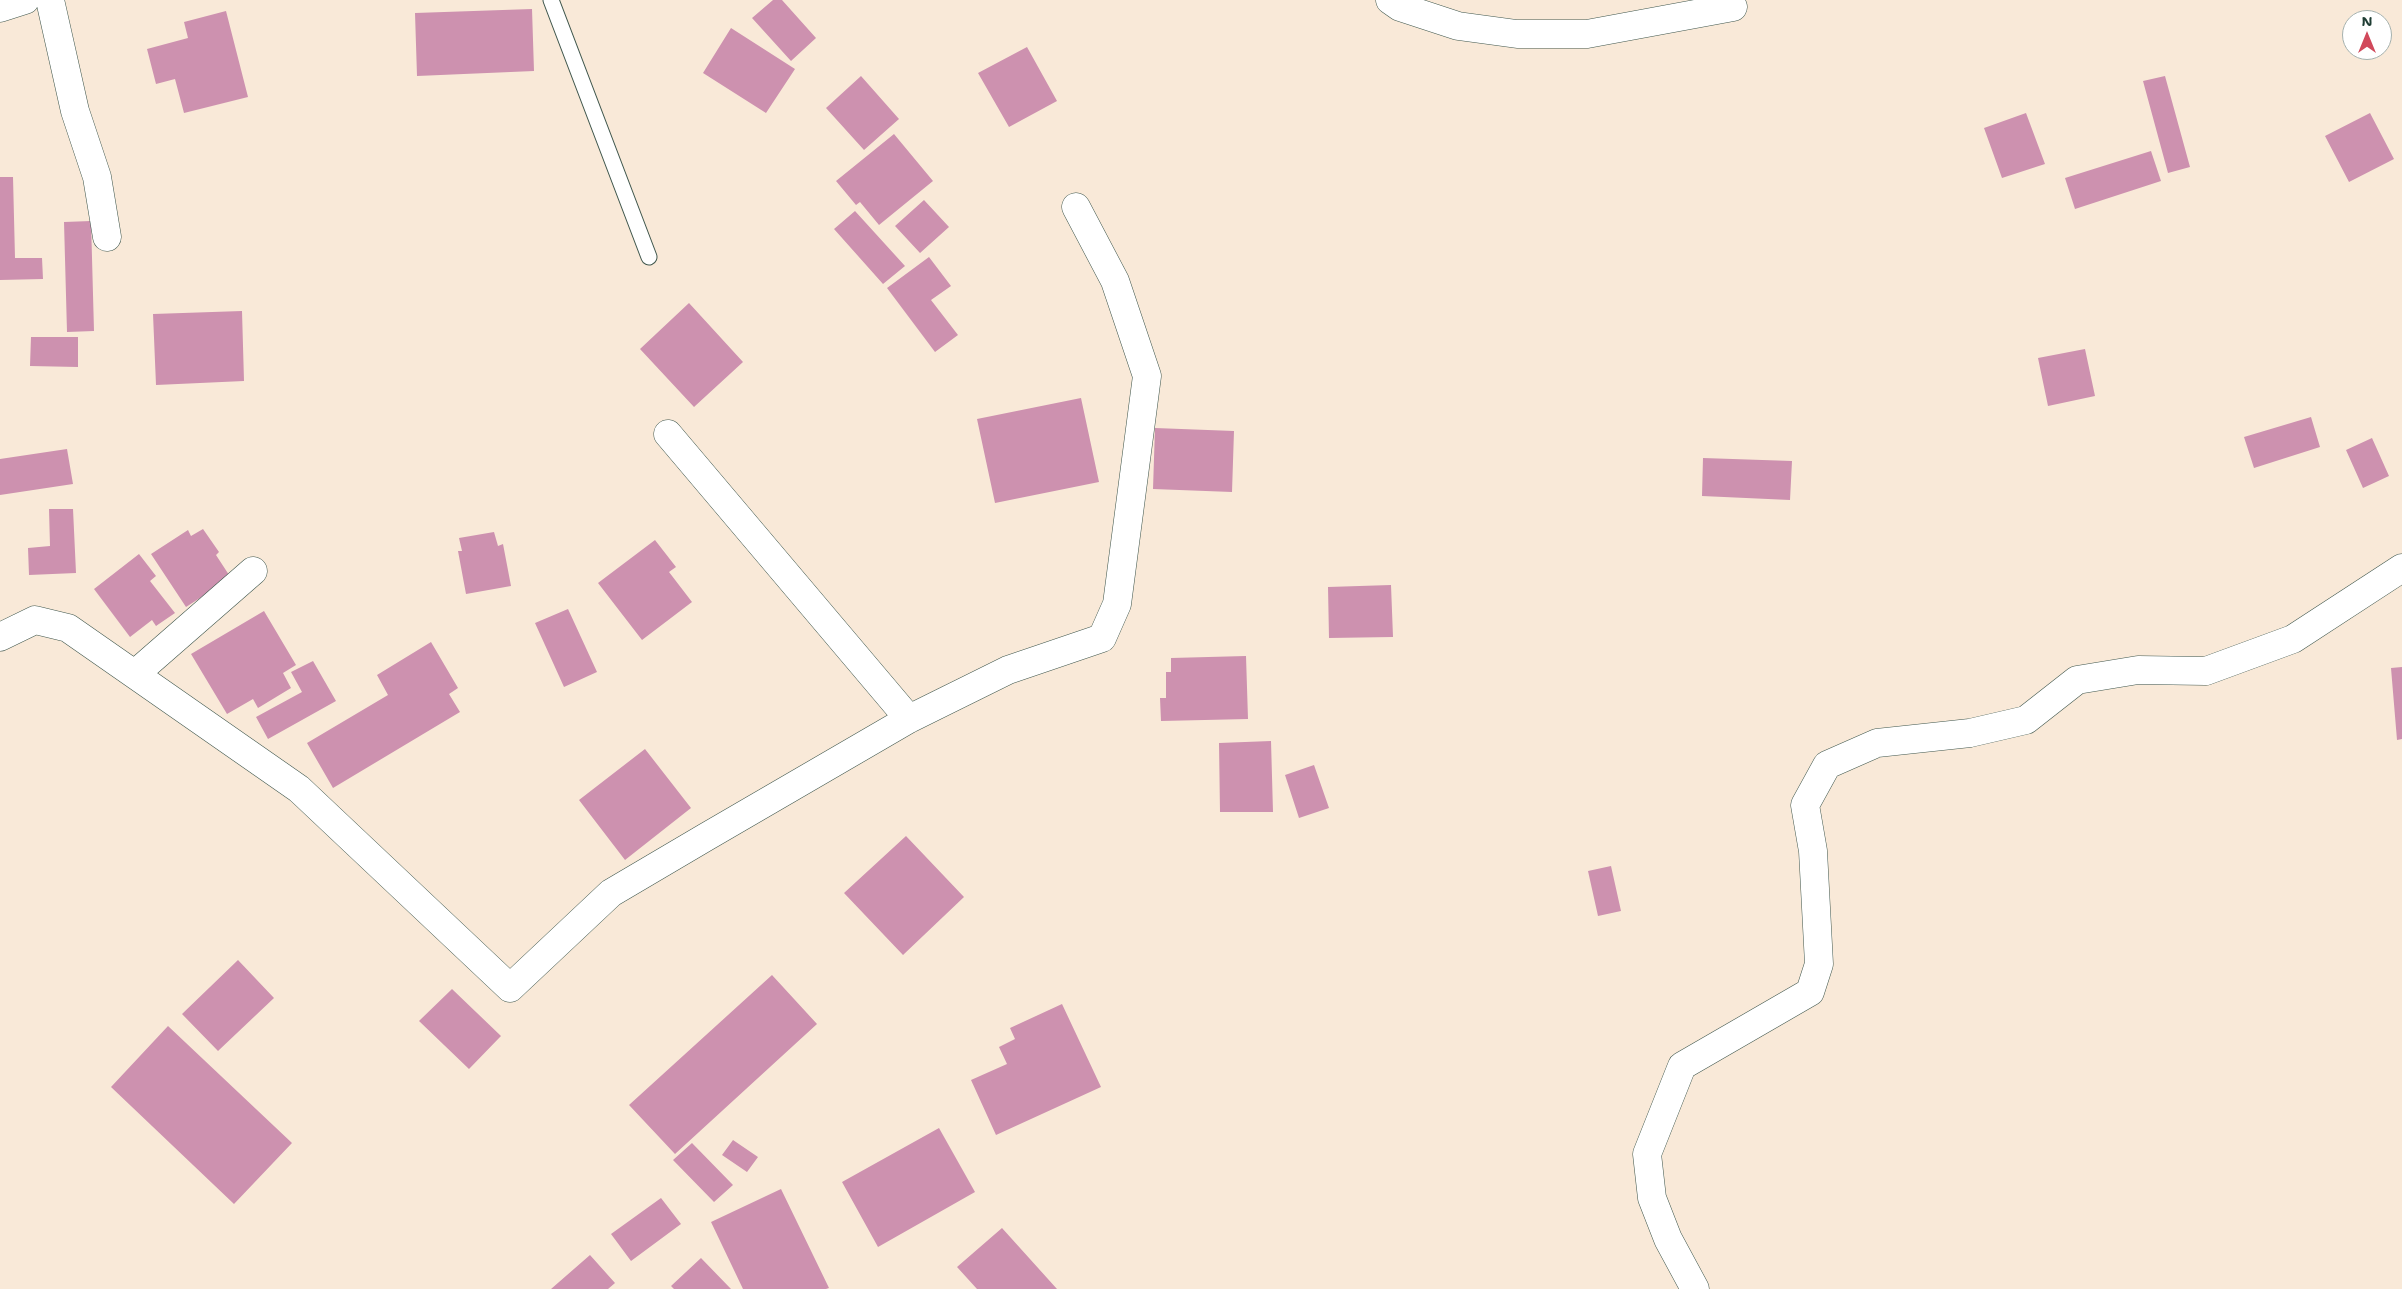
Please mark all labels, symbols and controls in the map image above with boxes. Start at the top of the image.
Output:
north arrow [2342,10,2392,60]
text: N [2361,12,2373,30]

